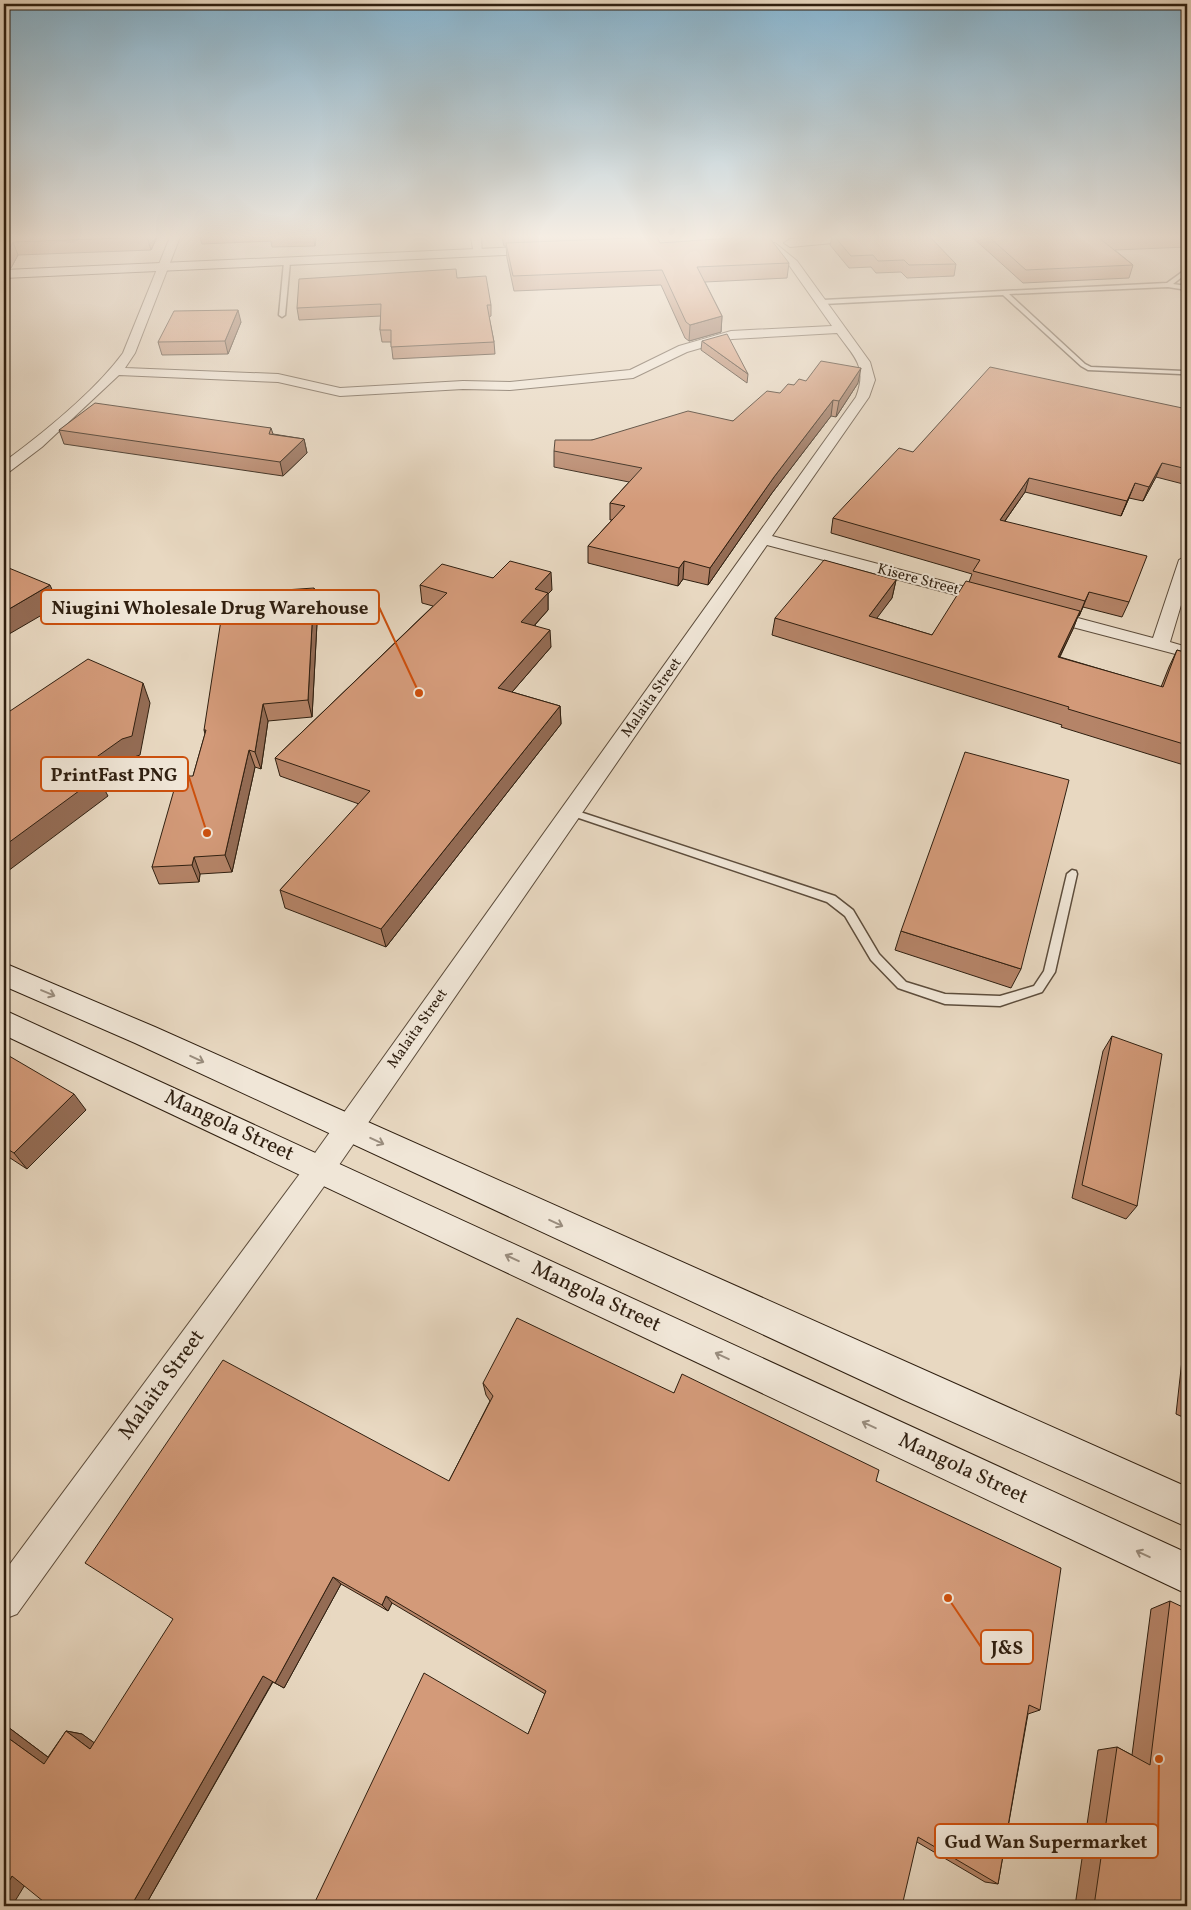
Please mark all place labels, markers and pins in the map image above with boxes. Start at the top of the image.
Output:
callout: Niugini Wholesale Drug Warehouse [41,590,379,624]
callout: PrintFast PNG [41,757,188,791]
callout: J&S [981,1630,1033,1664]
callout: Gud Wan Supermarket [935,1824,1158,1858]

